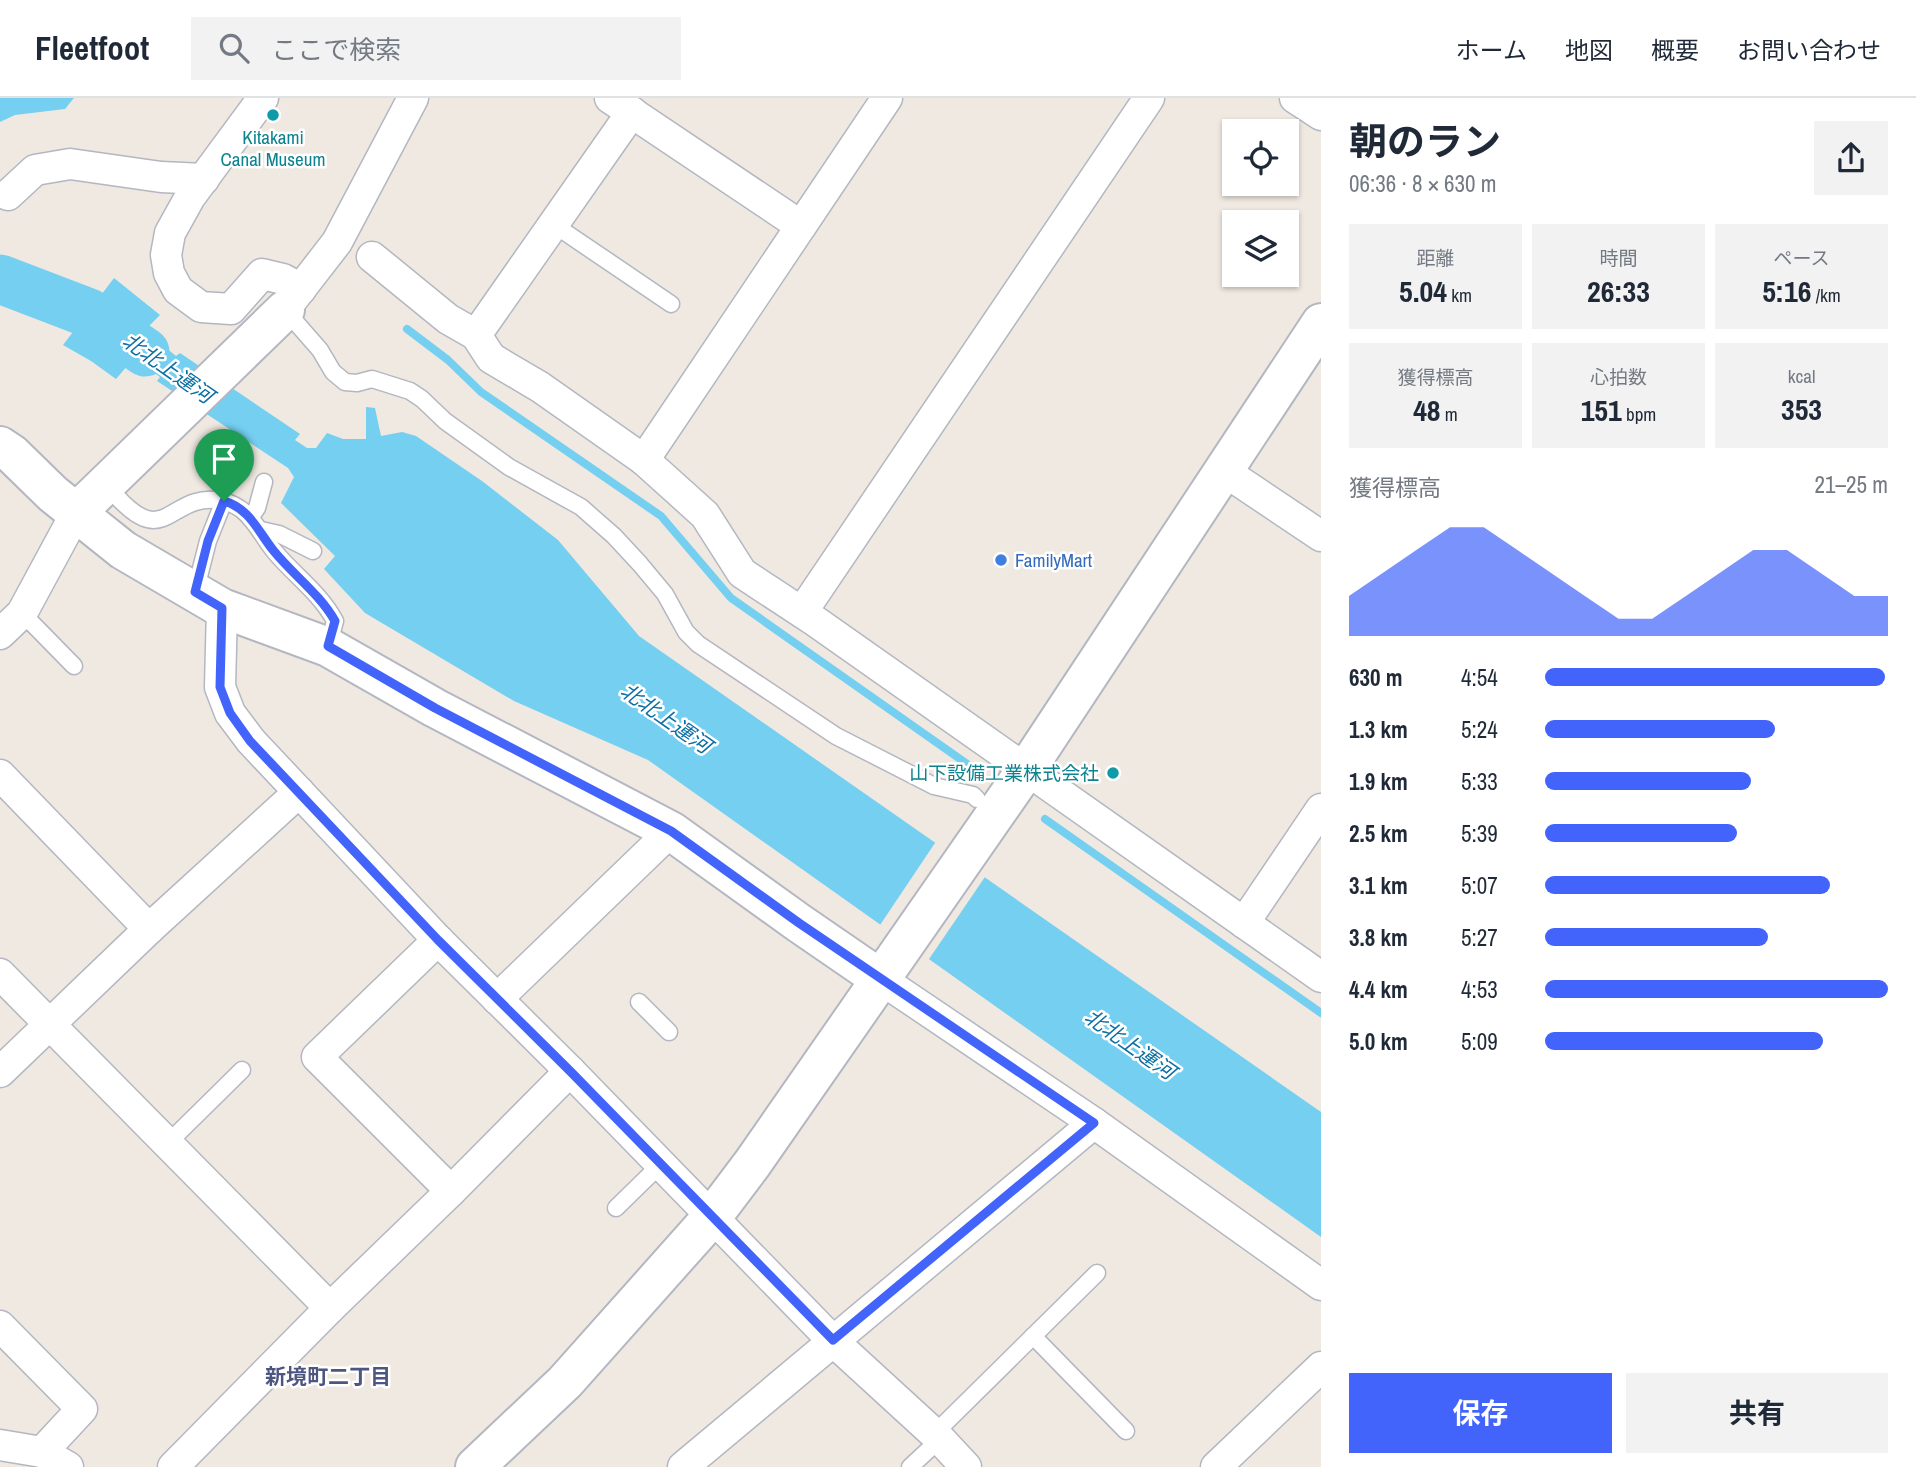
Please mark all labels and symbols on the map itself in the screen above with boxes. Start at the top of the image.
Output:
marker: Kitakami Canal Museum [265,107,281,123]
place label: Kitakami Canal Museum [221,124,325,172]
water label: 北北上運河 [117,326,223,412]
pin [194,429,254,501]
place label: FamilyMart [1015,547,1093,573]
marker: FamilyMart [993,552,1009,568]
water label: 北北上運河 [615,676,721,762]
place label: 山下設備工業株式会社 [909,760,1099,786]
marker: 山下設備工業株式会社 [1105,765,1121,781]
water label: 北北上運河 [1079,1002,1185,1088]
district label: 新境町二丁目 [265,1362,391,1391]

